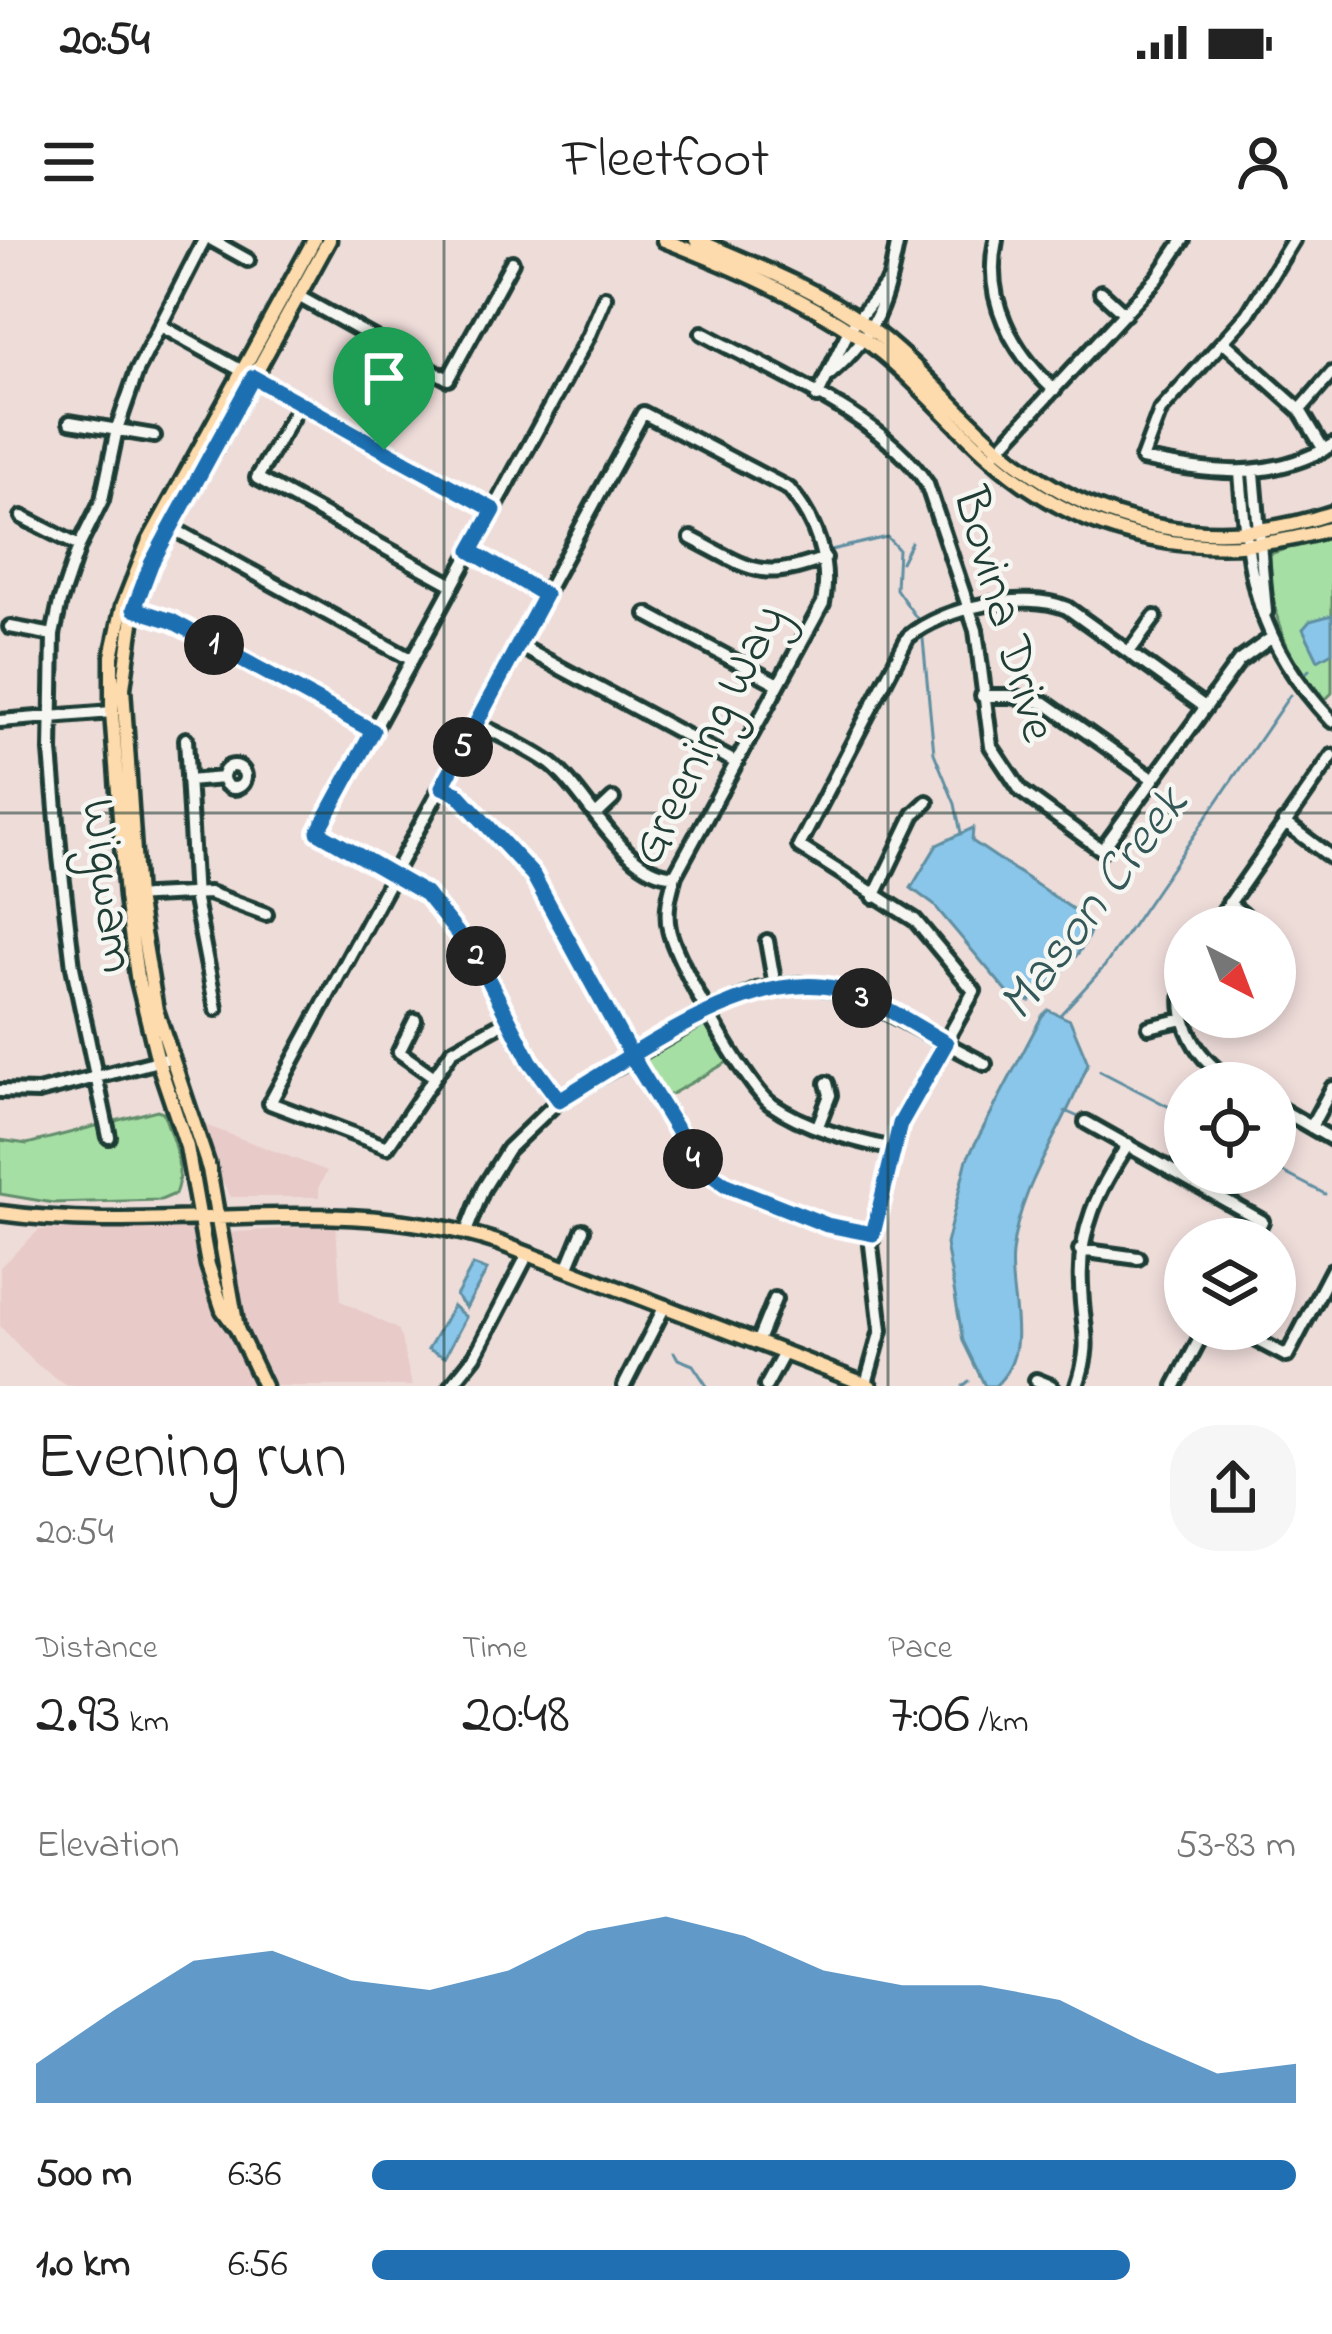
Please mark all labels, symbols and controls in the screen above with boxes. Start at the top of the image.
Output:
text: 20:54 [60,9,150,75]
text: Fleetfoot [563,123,769,201]
icon: menu [36,129,102,195]
icon: person [1230,129,1296,195]
pin [333,327,435,450]
icon: arrive [351,345,417,411]
street label: Bovina Drive [929,477,1074,751]
street label: Greening Way [612,591,808,879]
pin: 1 [184,615,244,675]
text: 1 [209,621,219,669]
pin: 5 [433,717,493,777]
text: 5 [454,723,472,771]
water label: Mason Creek [981,769,1211,1039]
street label: Wigwam [58,795,154,977]
north arrow [1164,906,1296,1038]
map controls [1164,906,1296,1350]
pin: 2 [446,926,506,986]
text: 2 [468,932,484,980]
pin: 3 [832,968,892,1028]
text: 3 [855,974,869,1022]
button: locate [1164,1062,1296,1194]
pin: 4 [663,1129,723,1189]
text: 4 [686,1135,700,1183]
button: layers [1164,1218,1296,1350]
text: Evening run [36,1412,347,1508]
button: share [1170,1425,1296,1551]
text: 20:54 [36,1505,114,1562]
text: Distance [36,1625,158,1673]
text: Time [462,1625,527,1673]
text: Pace [888,1625,952,1673]
text: 2.93 [36,1673,121,1760]
text: 20:48 [462,1673,570,1760]
text: 7:06 [888,1673,970,1760]
text: km [121,1699,169,1747]
text: /km [970,1699,1029,1747]
text: Elevation [36,1818,179,1875]
text: 53–83 m [1176,1818,1296,1875]
text: 500 m [36,2147,132,2204]
text: 6:36 [228,2147,282,2204]
text: 1.0 km [36,2237,130,2294]
text: 6:56 [228,2237,288,2294]

